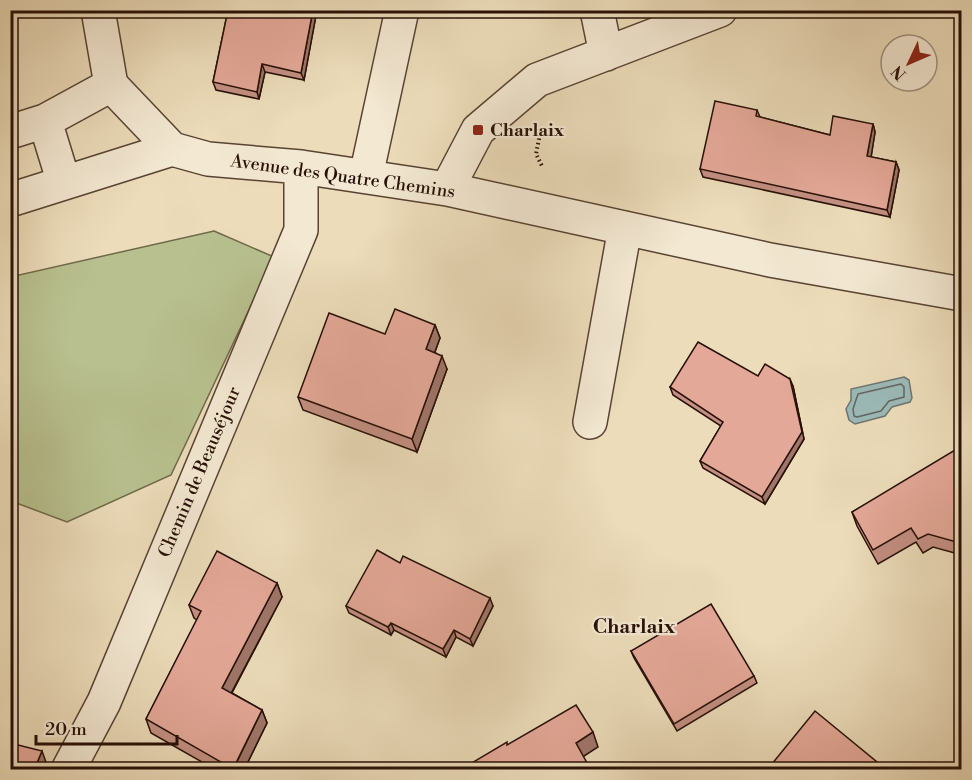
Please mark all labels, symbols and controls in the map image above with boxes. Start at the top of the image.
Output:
north arrow [879,33,939,93]
text: N [887,61,911,84]
place label: Charlaix [490,119,565,142]
marker: Charlaix [471,123,485,137]
street label: Avenue des Quatre Chemins [228,149,457,204]
street label: Chemin de Beauséjour [153,383,246,561]
district label: Charlaix [593,615,676,640]
scale bar [36,708,177,746]
text: 20 m [45,718,87,741]

